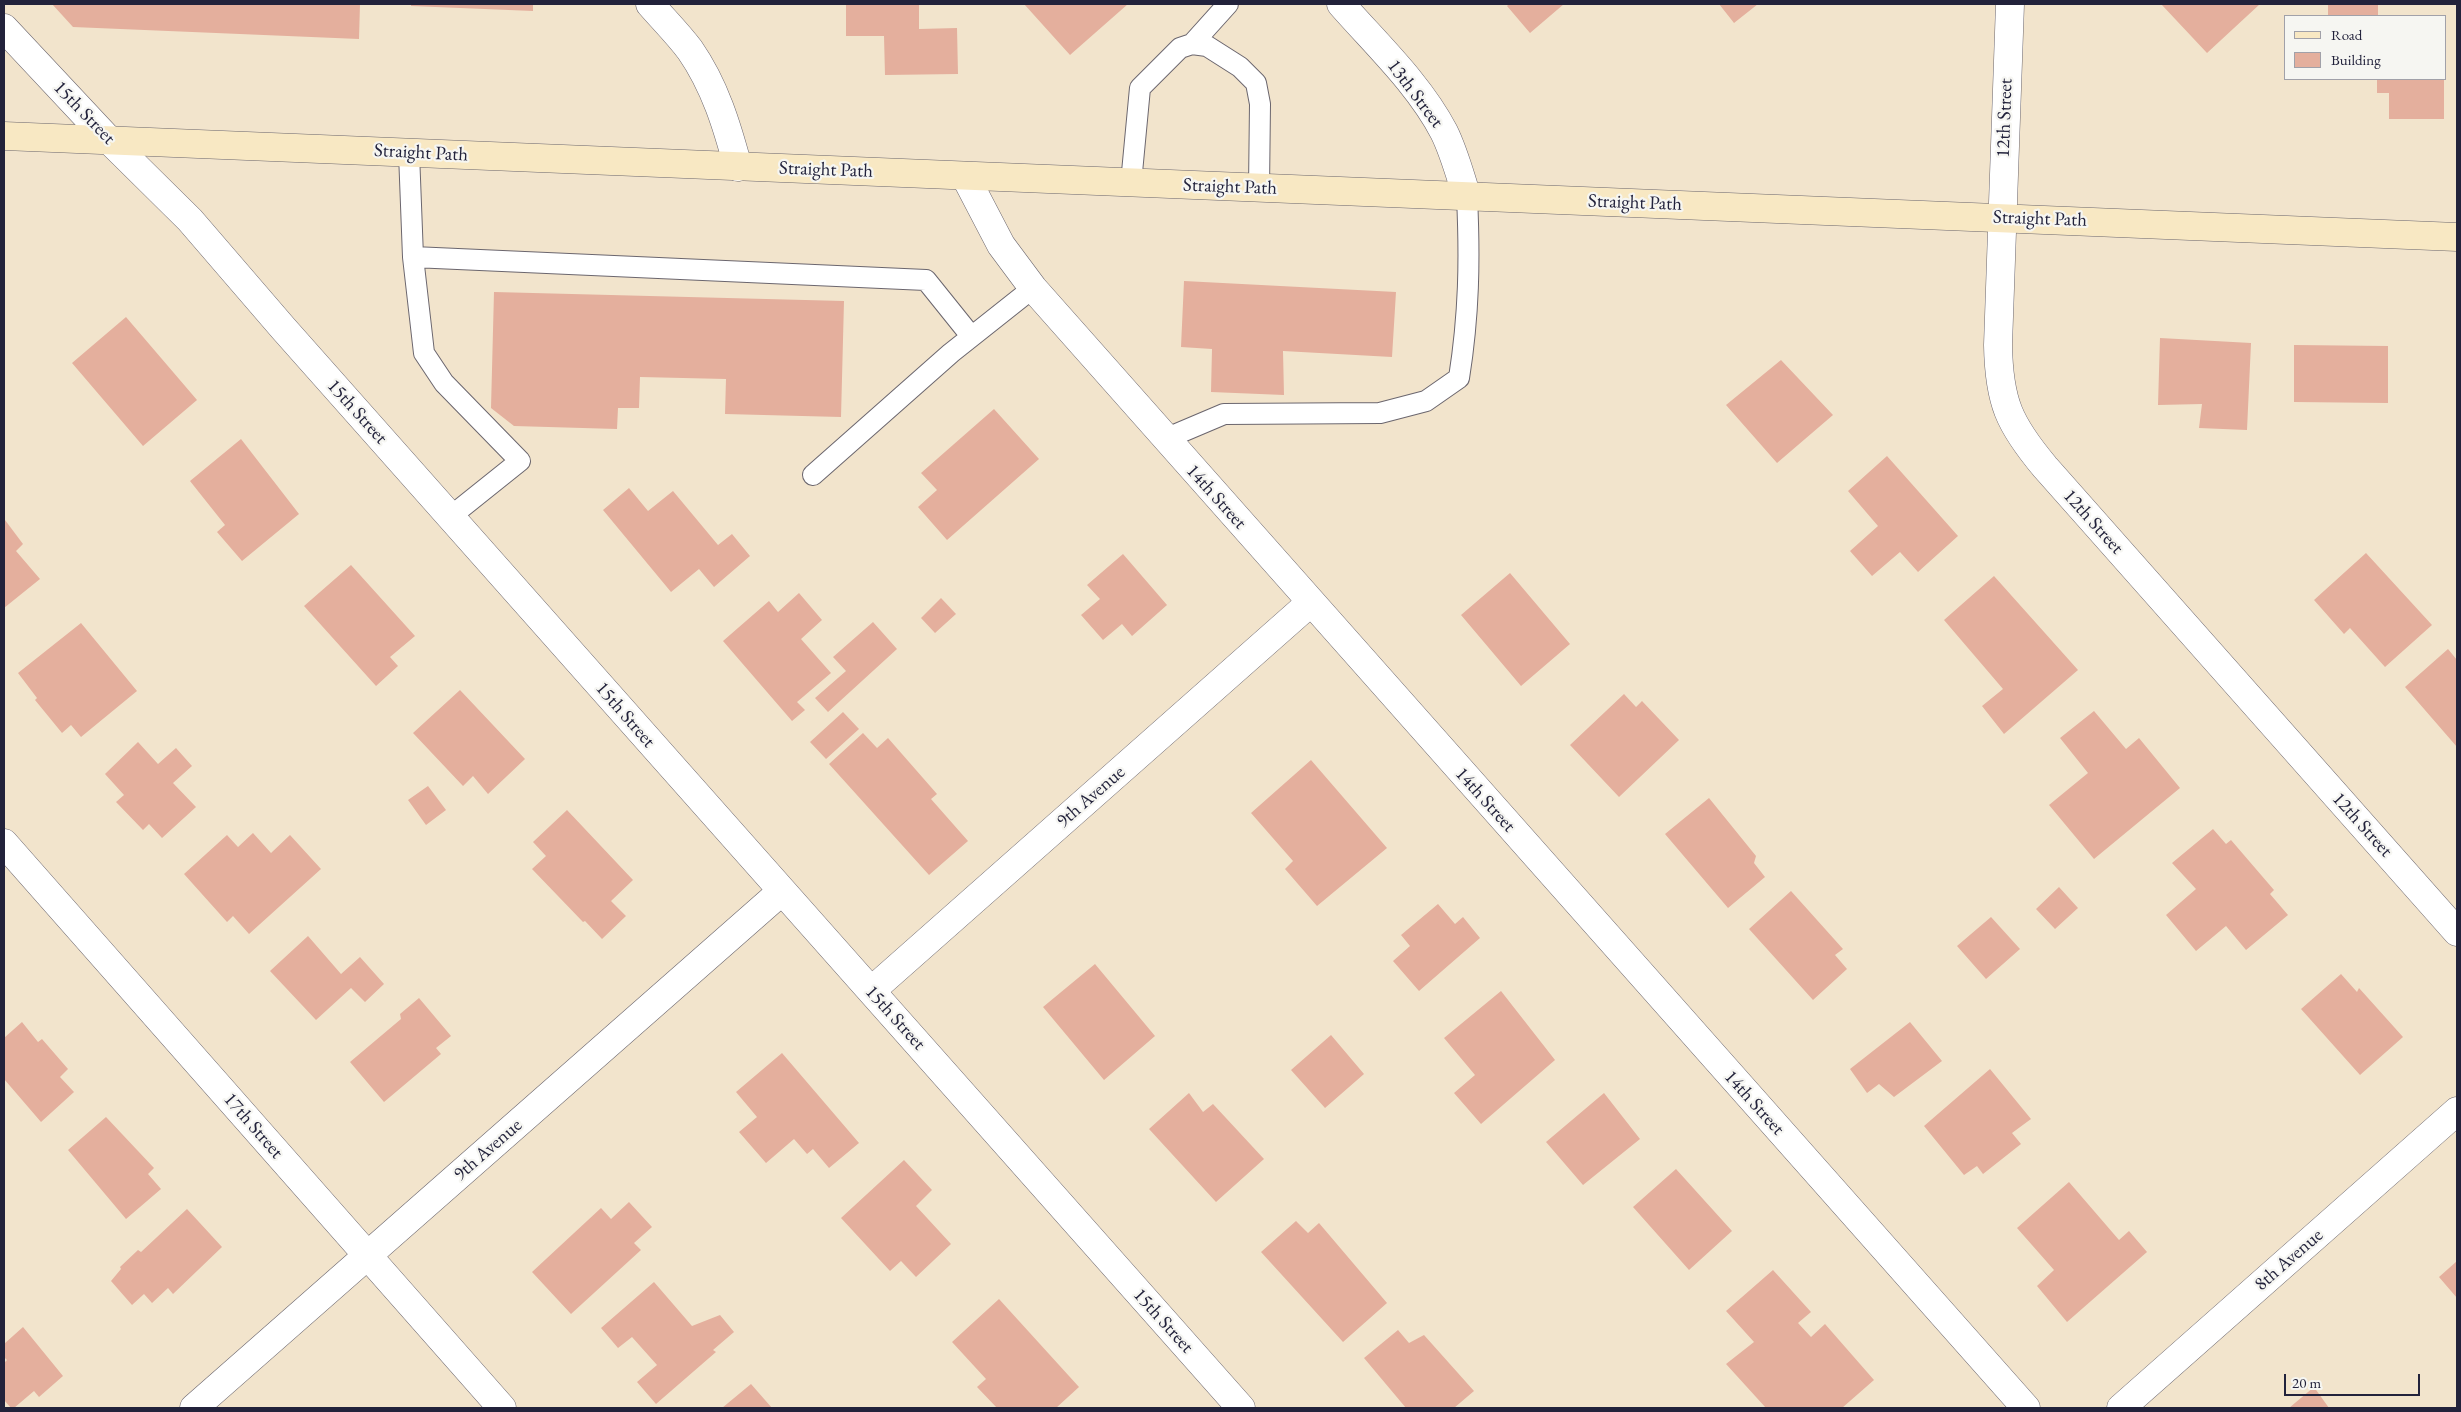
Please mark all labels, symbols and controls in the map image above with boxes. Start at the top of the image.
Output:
legend [2284,15,2446,80]
text: Road [2331,25,2362,44]
text: Building [2331,50,2381,69]
street label: 13th Street [1382,55,1448,133]
street label: 15th Street [48,76,120,150]
street label: 12th Street [1992,78,2018,158]
street label: Straight Path [373,139,469,167]
street label: Straight Path [779,157,873,183]
street label: Straight Path [1183,174,1277,200]
street label: Straight Path [1588,190,1682,216]
street label: Straight Path [1993,206,2087,232]
street label: 15th Street [322,375,392,449]
street label: 14th Street [1181,460,1251,534]
street label: 12th Street [2058,485,2128,559]
street label: 15th Street [590,678,660,752]
street label: 9th Avenue [1052,761,1130,833]
street label: 14th Street [1450,763,1520,837]
street label: 12th Street [2327,788,2397,862]
street label: 15th Street [860,981,930,1055]
street label: 14th Street [1719,1066,1789,1140]
street label: 17th Street [218,1089,288,1163]
street label: 9th Avenue [449,1114,527,1186]
street label: 8th Avenue [2250,1224,2328,1296]
street label: 15th Street [1128,1284,1198,1358]
scale bar [2286,1364,2422,1396]
text: 20 m [2292,1373,2321,1392]

